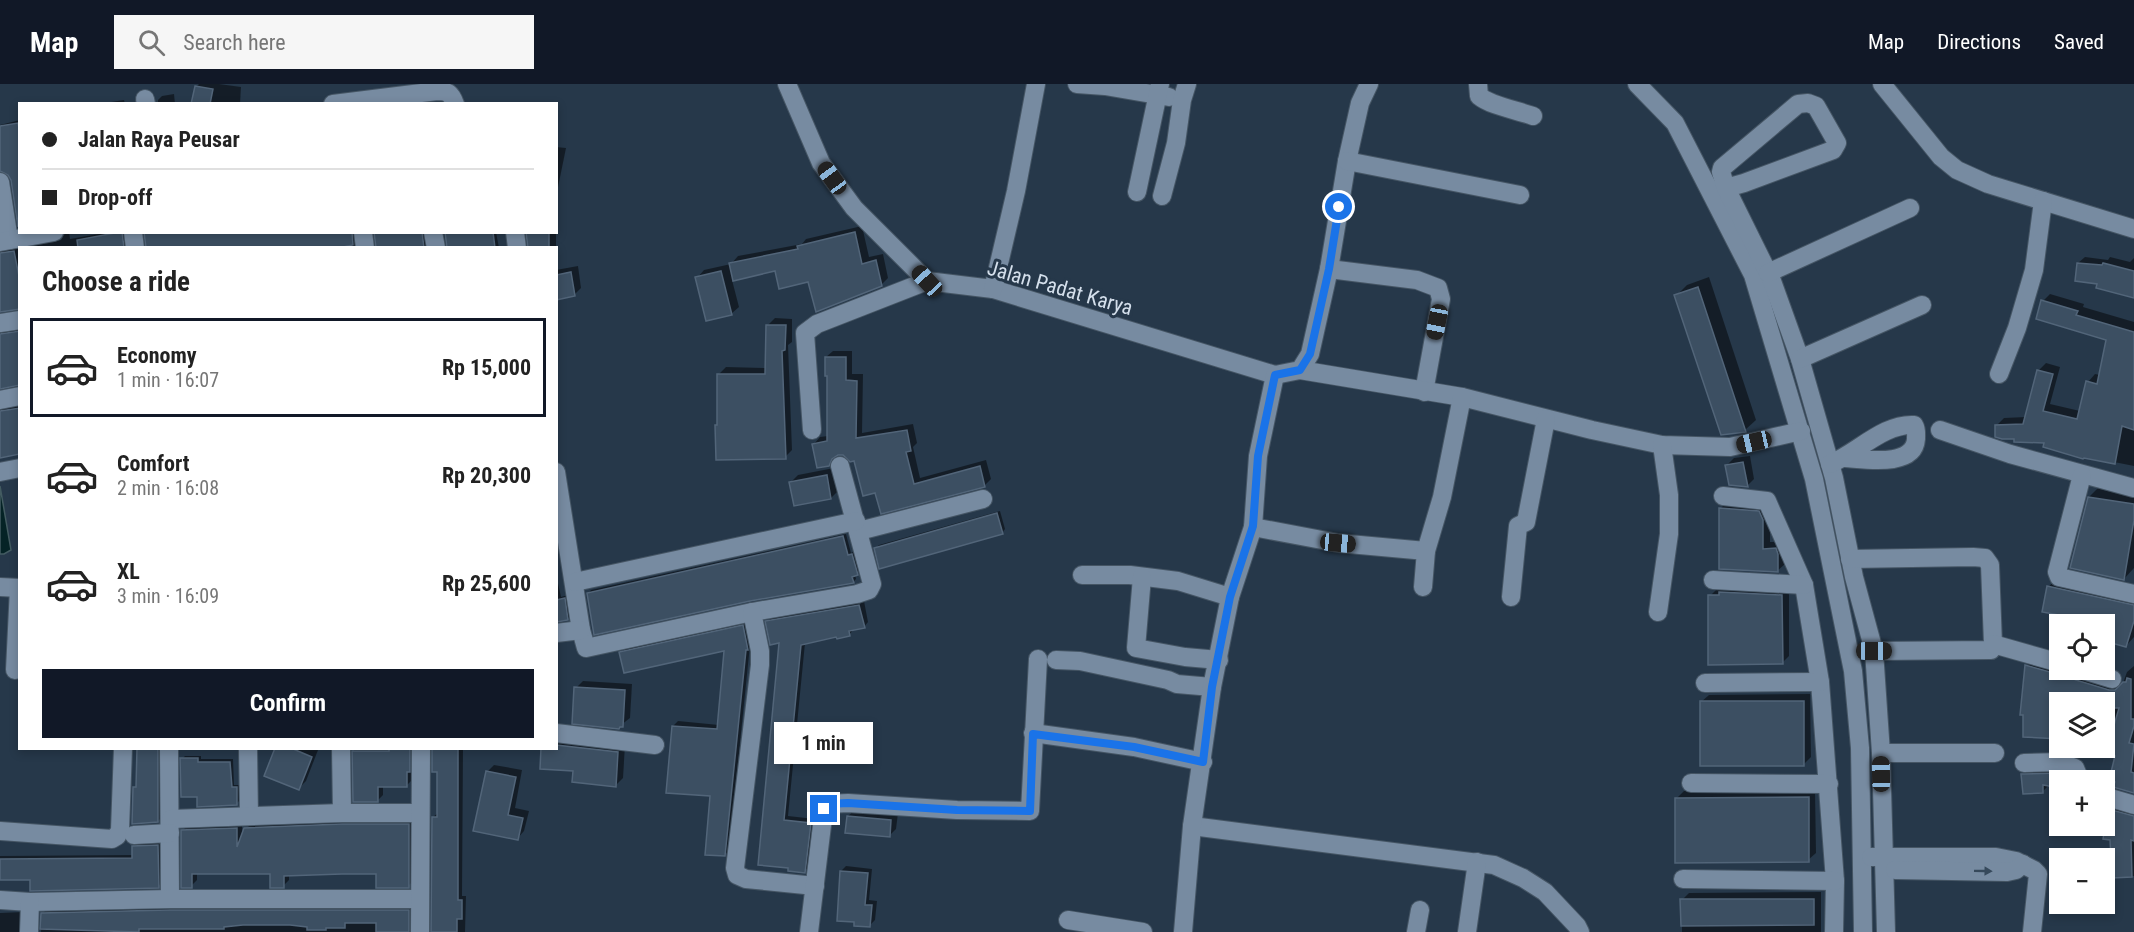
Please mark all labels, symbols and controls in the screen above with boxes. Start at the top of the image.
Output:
search box [114,15,534,69]
text: Map [30,26,78,59]
icon: search [135,26,168,59]
text: Search here [183,30,286,55]
text: Map [1868,30,1904,54]
text: Directions [1937,30,2021,54]
text: Saved [2054,30,2104,54]
text: Jalan Raya Peusar [78,127,240,152]
car [814,158,850,198]
text: Drop-off [78,185,152,210]
route start [1325,193,1352,220]
street label: Jalan Padat Karya [985,256,1135,320]
car [908,262,946,300]
text: Choose a ride [42,266,190,298]
car [1425,303,1449,341]
icon: car [45,341,99,395]
text: Economy [117,343,197,368]
text: Rp 15,000 [442,355,531,380]
text: 1 min · 16:07 [117,368,219,392]
car [1734,429,1774,455]
icon: car [45,449,99,503]
text: Comfort [117,451,190,476]
text: Rp 20,300 [442,463,531,488]
text: 2 min · 16:08 [117,476,219,500]
car [1319,532,1357,554]
icon: car [45,557,99,611]
text: XL [117,559,140,584]
text: Rp 25,600 [442,571,531,596]
text: 3 min · 16:09 [117,584,219,608]
map controls [2049,614,2115,914]
button: locate [2049,614,2115,680]
car [1856,642,1892,660]
button: Confirm [42,669,534,738]
button: layers [2049,692,2115,758]
callout: 1 min [774,722,874,764]
text: 1 min [801,731,846,755]
car [1872,756,1890,792]
button: + [2049,770,2115,836]
route end [810,795,837,822]
button: − [2049,848,2115,914]
one-way arrow [1974,866,1993,876]

